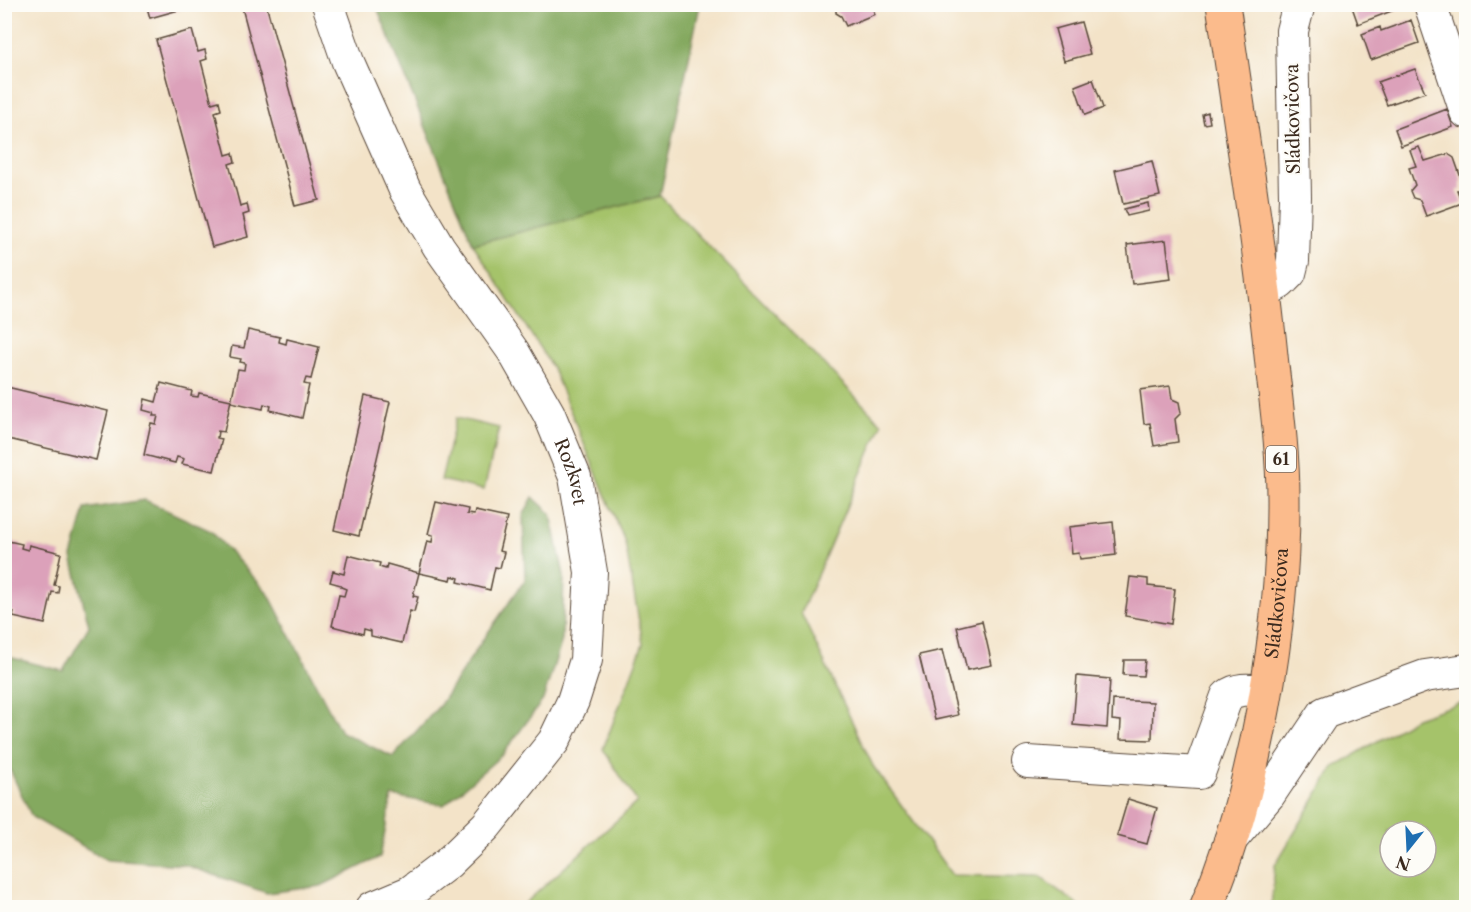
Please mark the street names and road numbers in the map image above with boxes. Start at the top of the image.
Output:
street label: Sládkovičova [1281,63,1305,175]
street label: Rozkvet [549,435,591,507]
road number: 61 [1266,446,1296,472]
street label: Sládkovičova [1261,547,1293,660]

